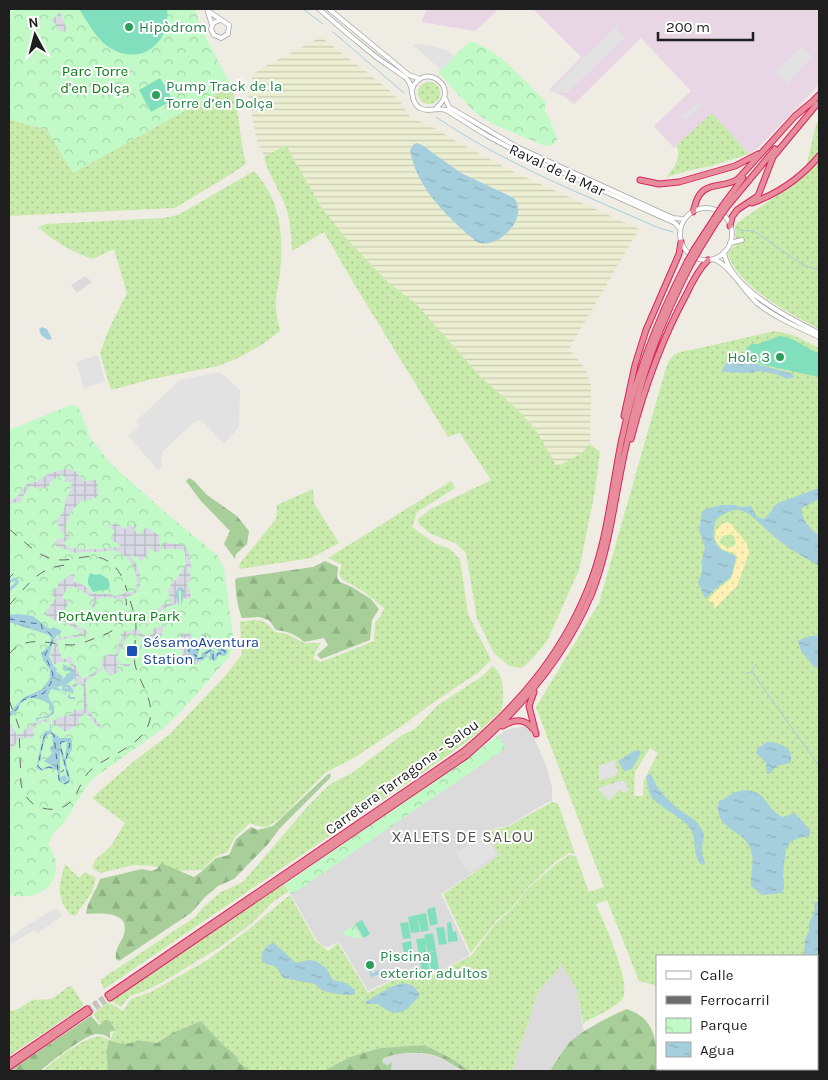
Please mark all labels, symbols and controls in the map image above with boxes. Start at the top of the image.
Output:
north arrow [10,10,60,60]
scale bar [658,10,753,42]
text: N [27,14,39,32]
place label: Hipòdrom [139,18,207,36]
text: 200 m [666,18,710,36]
marker: Hipòdrom [123,21,135,33]
park label: Parc Torre d'en Dolça [60,62,130,97]
place label: Pump Track de la Torre d’en Dolça [166,77,282,112]
marker: Pump Track de la Torre d’en Dolça [150,89,162,101]
street label: Raval de la Mar [506,140,608,200]
place label: Hole 3 [727,348,770,366]
marker: Hole 3 [774,351,786,363]
park label: PortAventura Park [58,607,180,625]
place label: SésamoAventura Station [143,633,259,668]
marker: SésamoAventura Station [125,644,139,658]
street label: Carretera Tarragona - Salou [322,715,482,839]
district label: XALETS DE SALOU [392,827,534,846]
place label: Piscina exterior adultos [380,947,488,982]
legend [656,955,818,1070]
marker: Piscina exterior adultos [364,959,376,971]
text: Calle [700,966,734,984]
text: Ferrocarril [700,991,770,1009]
text: Parque [700,1016,748,1034]
text: Agua [700,1041,734,1059]

